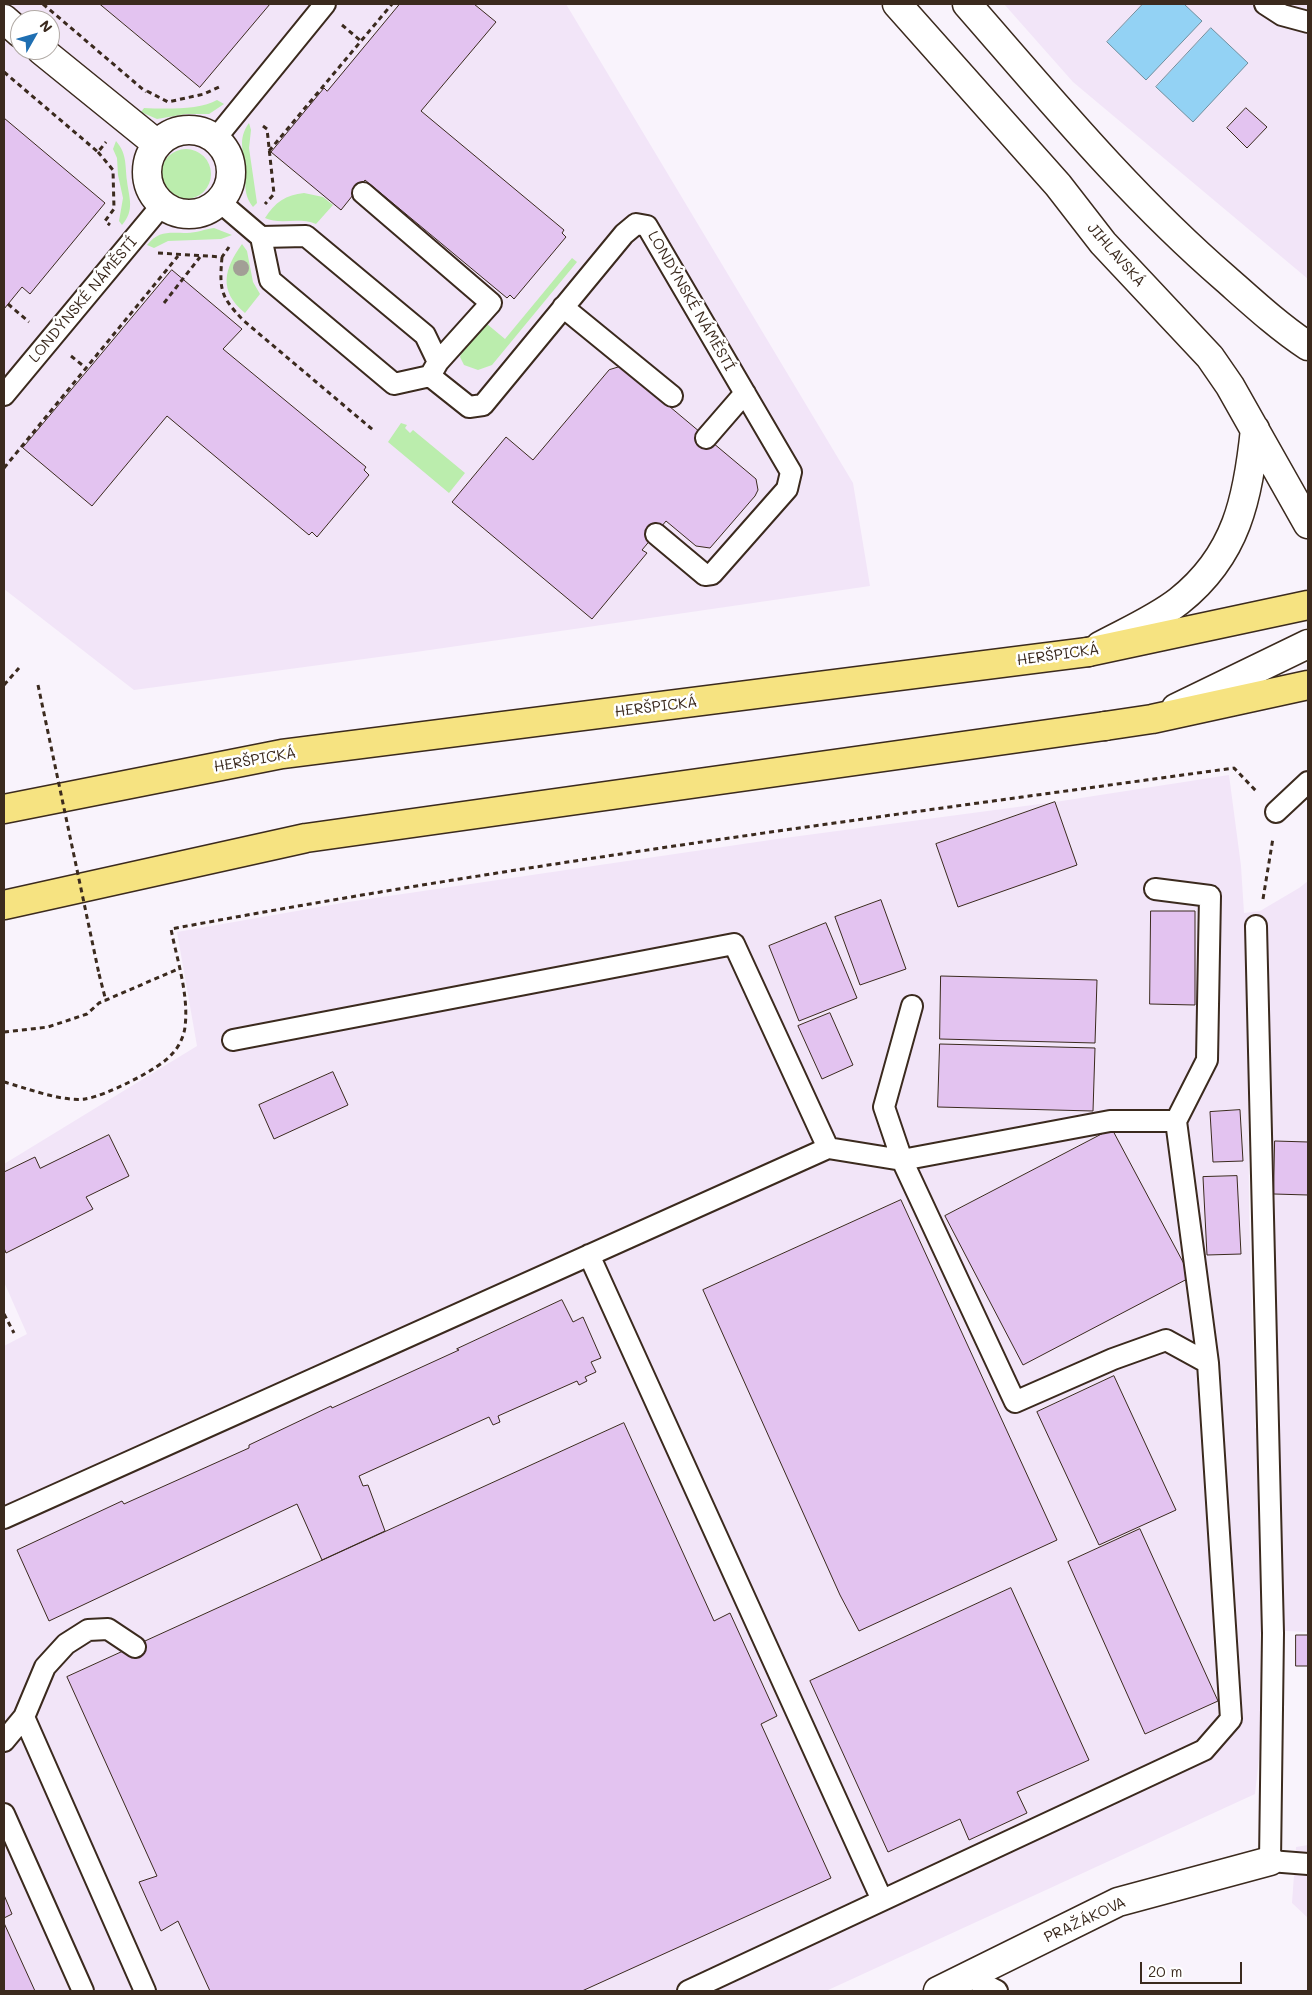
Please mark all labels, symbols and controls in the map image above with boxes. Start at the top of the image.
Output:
north arrow [10,10,60,60]
text: N [36,16,57,36]
street label: JIHLAVSKÁ [1083,219,1149,291]
street label: LONDÝNSKÉ NÁMĚSTÍ [644,228,738,374]
street label: LONDÝNSKÉ NÁMĚSTÍ [25,234,141,366]
street label: HERŠPICKÁ [1016,640,1100,670]
street label: HERŠPICKÁ [614,693,698,721]
street label: HERŠPICKÁ [212,744,298,776]
street label: PRAŽÁKOVA [1041,1893,1129,1947]
scale bar [1142,1952,1244,1984]
text: 20 m [1148,1961,1182,1981]

